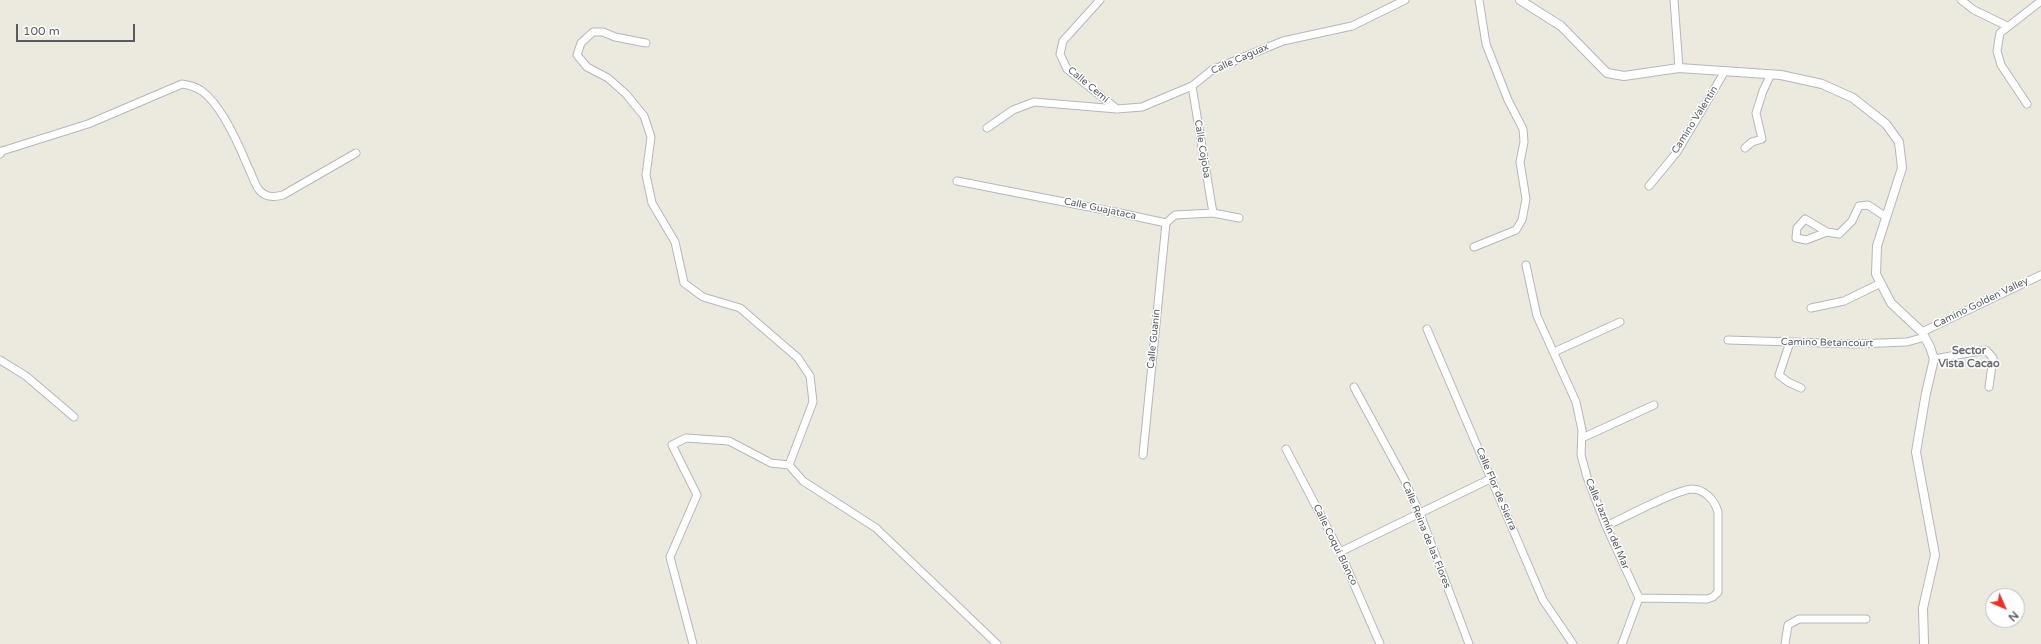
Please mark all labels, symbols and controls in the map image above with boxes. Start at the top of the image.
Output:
scale bar [18,16,137,42]
text: 100 m [23,24,60,38]
street label: Calle Caguax [1209,41,1271,77]
street label: Calle Cemí [1065,64,1111,106]
street label: Camino Valentín [1669,84,1721,156]
street label: Calle Cojoba [1191,119,1213,179]
street label: Calle Guajataca [1063,195,1137,223]
street label: Camino Golden Valley [1932,275,2030,331]
street label: Calle Guanín [1145,309,1163,369]
street label: Camino Betancourt [1781,336,1873,350]
district label: Sector Vista Cacao [1938,344,2000,370]
street label: Calle Flor de Sierra [1473,446,1519,532]
street label: Calle Jazmín del Mar [1582,477,1632,571]
street label: Calle Reina de las Flores [1399,480,1453,590]
street label: Calle Coquí Blanco [1310,503,1360,587]
north arrow [1985,588,2025,628]
text: N [2005,608,2021,624]

